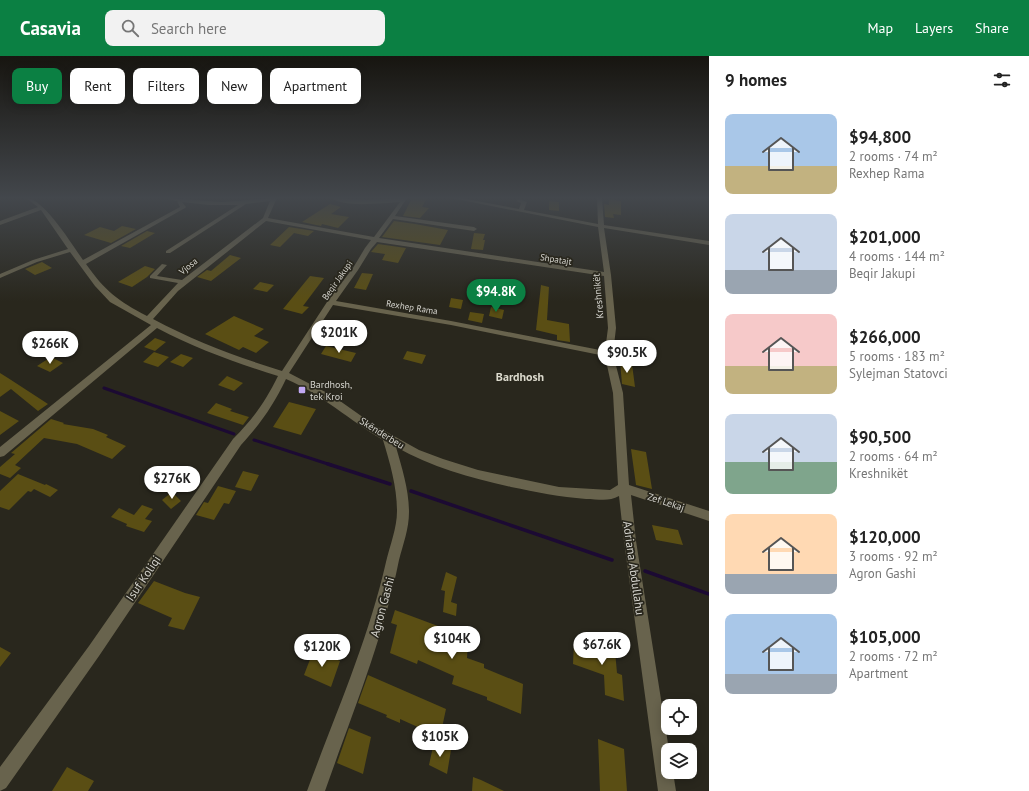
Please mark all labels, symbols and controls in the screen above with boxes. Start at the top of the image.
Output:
search box [105,10,385,46]
text: Casavia [20,16,81,40]
icon: search [119,17,141,39]
text: Search here [151,19,227,38]
text: Map [867,19,893,37]
text: Layers [915,19,953,37]
text: Share [975,19,1009,37]
chip: Buy [12,68,62,104]
chip: Rent [70,68,125,104]
chip: Filters [133,68,199,104]
chip: New [207,68,262,104]
chip: Apartment [270,68,361,104]
text: 9 homes [725,69,787,91]
icon: filters [991,69,1013,91]
text: $94,800 [849,126,911,148]
icon: home [757,130,805,178]
text: 2 rooms · 74 m² [849,148,938,165]
text: Rexhep Rama [849,165,924,182]
text: $201,000 [849,226,921,248]
icon: home [757,230,805,278]
text: 4 rooms · 144 m² [849,248,945,265]
street label: Shpatajt [539,251,573,267]
street label: Vjosa [176,255,199,277]
street label: Beqir Jakupi [319,258,355,302]
text: Beqir Jakupi [849,265,915,282]
street label: Kreshnikët [589,272,606,319]
pin: $94.8K [463,279,529,313]
text: $94.8K [476,283,516,300]
street label: Rexhep Rama [385,297,439,317]
pin: $201K [311,320,367,354]
text: $201K [320,324,358,341]
text: $266,000 [849,326,921,348]
icon: home [757,330,805,378]
pin: $266K [22,331,78,365]
text: $266K [31,335,69,352]
pin: $90.5K [594,340,660,374]
text: $90.5K [607,344,647,361]
text: 5 rooms · 183 m² [849,348,945,365]
text: Sylejman Statovci [849,365,948,382]
district label: Bardhosh [496,369,544,384]
place label: Bardhosh, tek Kroi [310,378,352,403]
marker: Bardhosh, tek Kroi [297,385,307,395]
street label: Skënderbeu [357,414,407,452]
text: $90,500 [849,426,911,448]
icon: home [757,430,805,478]
text: 2 rooms · 64 m² [849,448,938,465]
text: Kreshnikët [849,465,908,482]
pin: $276K [144,466,200,500]
text: $276K [153,470,191,487]
street label: Zef Lekaj [646,490,686,514]
street label: Adriana Abdullahu [620,520,648,616]
text: $120,000 [849,526,921,548]
icon: home [757,530,805,578]
text: 3 rooms · 92 m² [849,548,938,565]
street label: Isuf Koliqi [122,552,164,604]
text: Agron Gashi [849,565,916,582]
street label: Agron Gashi [367,575,397,639]
pin: $104K [424,626,480,660]
text: $105,000 [849,626,921,648]
text: $104K [433,630,471,647]
icon: home [757,630,805,678]
pin: $67.6K [569,632,635,666]
pin: $120K [294,634,350,668]
text: $67.6K [582,636,622,653]
text: $120K [303,638,341,655]
text: 2 rooms · 72 m² [849,648,938,665]
text: Apartment [849,665,908,682]
map controls [661,699,697,779]
button: locate [661,699,697,735]
pin: $105K [412,724,468,758]
text: $105K [421,728,459,745]
button: layers [661,743,697,779]

